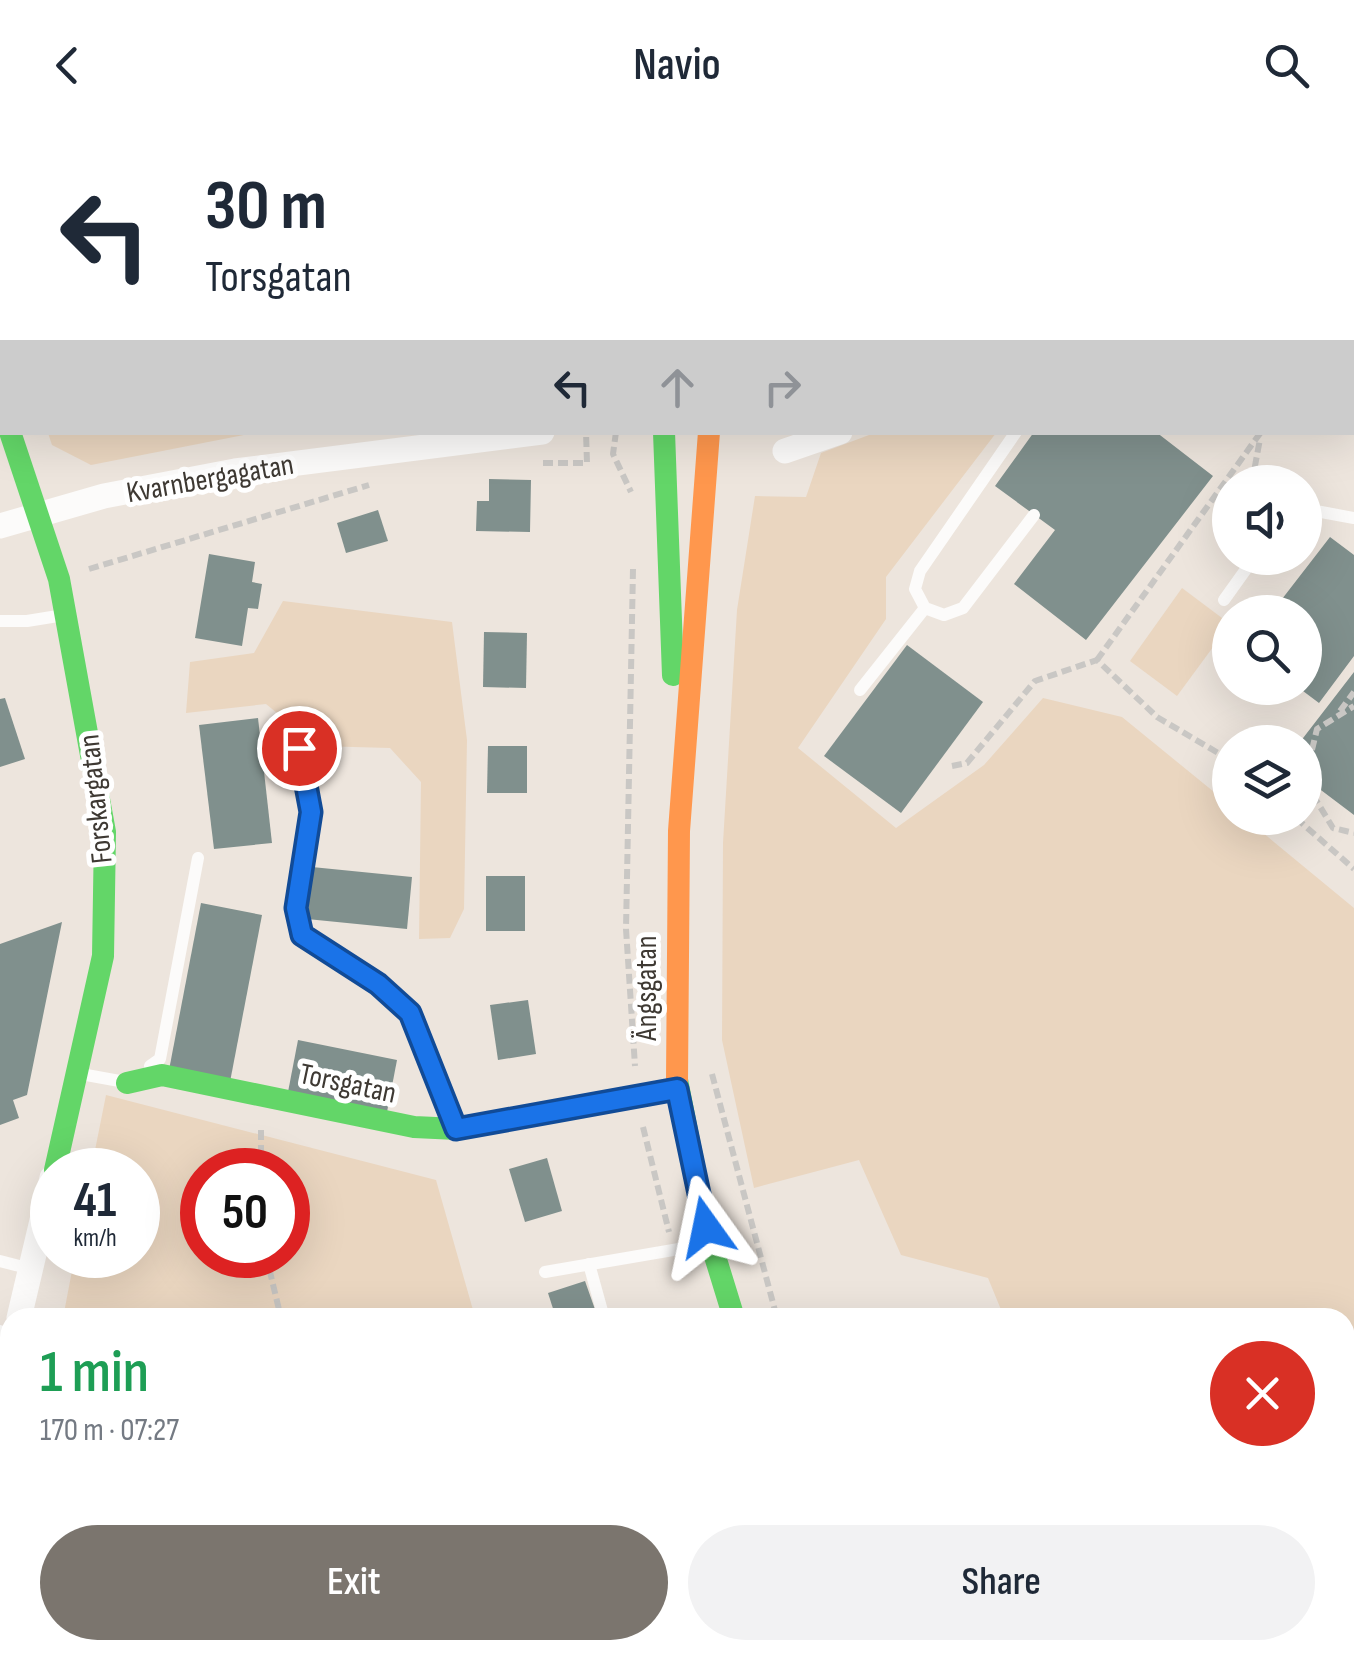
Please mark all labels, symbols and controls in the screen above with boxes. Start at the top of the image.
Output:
icon: back [40,38,95,93]
text: Navio [633,38,721,93]
icon: search [1259,38,1314,93]
text: 30 m [205,165,327,249]
icon: left [40,170,170,300]
text: Torsgatan [205,250,352,305]
icon: left [545,360,600,415]
icon: ahead [650,360,705,415]
icon: right [755,360,810,415]
street label: Kvarnbergagatan [124,447,296,511]
map controls [1212,465,1322,835]
button: sound [1212,465,1322,575]
button: search [1212,595,1322,705]
pin [257,706,342,791]
icon: arrive [272,721,327,776]
button: layers [1212,725,1322,835]
street label: Forskargatan [71,733,121,865]
street label: Ängsgatan [629,935,665,1042]
street label: Torsgatan [296,1056,399,1112]
speed limit sign: 50 [180,1148,310,1278]
text: 41 [74,1171,116,1231]
position arrow [654,1175,758,1279]
text: km/h [73,1223,117,1254]
text: 1 min [40,1337,149,1409]
button: close [1210,1341,1315,1446]
text: 170 m · 07:27 [40,1411,179,1450]
button: Exit [40,1525,668,1640]
button: Share [688,1525,1315,1640]

